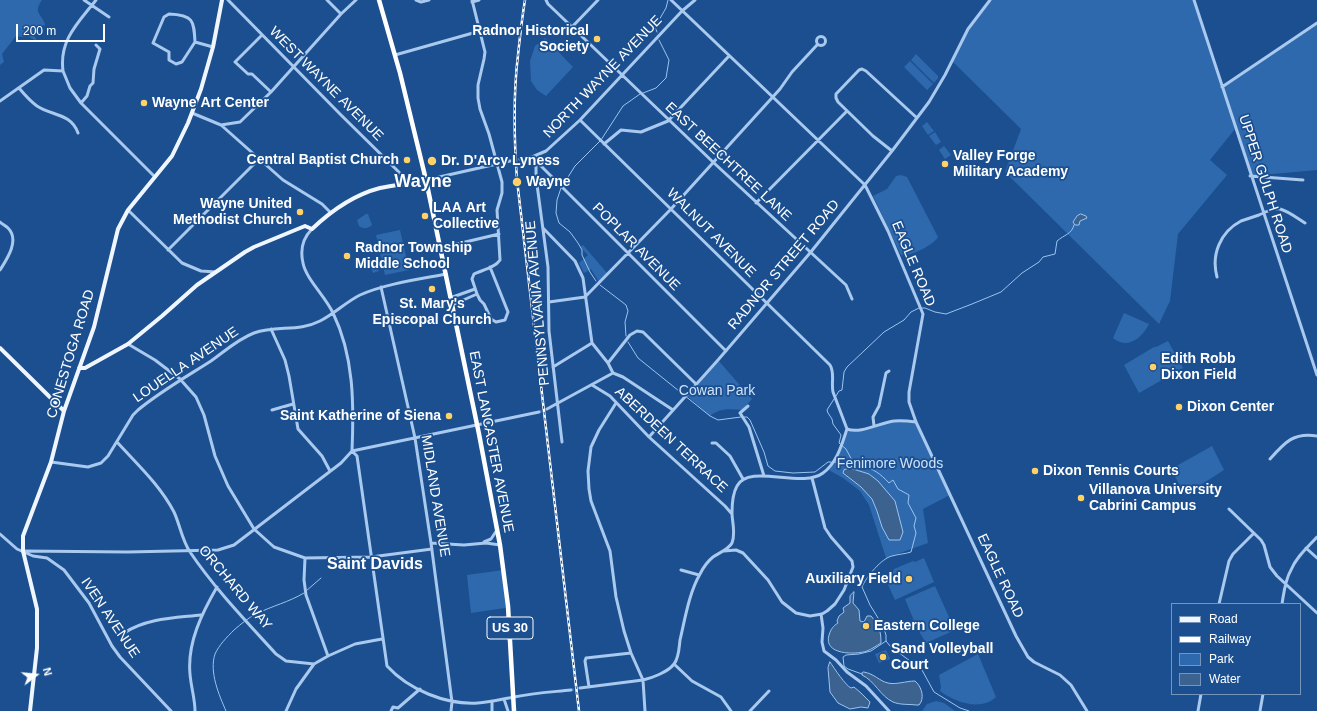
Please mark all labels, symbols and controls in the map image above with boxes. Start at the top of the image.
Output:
street label: NORTH WAYNE AVENUE [540,12,666,142]
scale bar [18,16,107,42]
street label: WEST WAYNE AVENUE [265,23,387,145]
place label: Radnor Historical Society [472,23,589,56]
text: 200 m [23,24,56,38]
marker: Radnor Historical Society [592,34,602,44]
place label: Wayne Art Center [152,95,269,111]
marker: Wayne Art Center [139,98,149,108]
street label: EAST BEECHTREE LANE [661,99,795,225]
street label: UPPER GULPH ROAD [1235,113,1295,255]
place label: Valley Forge Military Academy [953,148,1068,180]
place label: Central Baptist Church [247,152,399,168]
place label: Dr. D'Arcy Lyness [441,153,560,169]
marker: Central Baptist Church [402,155,412,165]
marker: Dr. D'Arcy Lyness [426,155,438,167]
marker: Valley Forge Military Academy [940,159,950,169]
district label: Wayne [394,171,452,193]
place label: Wayne [526,174,571,190]
marker: Wayne [511,176,523,188]
street label: WALNUT AVENUE [663,185,759,281]
place label: Wayne United Methodist Church [173,196,292,228]
street label: RADNOR STREET ROAD [725,197,843,333]
place label: LAA Art Collective [433,200,499,232]
street label: POPLAR AVENUE [589,200,683,294]
marker: Wayne United Methodist Church [295,207,305,217]
marker: LAA Art Collective [420,211,430,221]
street label: EAGLE ROAD [887,219,939,309]
street label: PENNSYLVANIA AVENUE [522,220,554,386]
place label: Radnor Township Middle School [355,240,472,272]
marker: Radnor Township Middle School [342,251,352,261]
marker: St. Mary's Episcopal Church [427,284,437,294]
street label: CONESTOGA ROAD [43,288,99,420]
place label: St. Mary's Episcopal Church [372,296,492,328]
street label: LOUELLA AVENUE [130,324,242,406]
street label: EAST LANCASTER AVENUE [465,350,517,534]
place label: Edith Robb Dixon Field [1161,351,1236,384]
marker: Edith Robb Dixon Field [1148,362,1158,372]
street label: ABERDEEN TERRACE [611,383,731,497]
park label: Cowan Park [679,383,755,399]
place label: Dixon Center [1187,399,1274,415]
marker: Dixon Center [1174,402,1184,412]
place label: Saint Katherine of Siena [280,408,441,424]
marker: Saint Katherine of Siena [444,411,454,421]
street label: MIDLAND AVENUE [417,434,453,558]
park label: Fenimore Woods [837,456,943,472]
place label: Dixon Tennis Courts [1043,463,1179,479]
marker: Dixon Tennis Courts [1030,466,1040,476]
place label: Villanova University Cabrini Campus [1089,482,1222,514]
marker: Villanova University Cabrini Campus [1076,493,1086,503]
street label: EAGLE ROAD [973,531,1027,621]
street label: ORCHARD WAY [195,542,275,634]
district label: Saint Davids [327,555,423,575]
place label: Auxiliary Field [805,571,901,587]
marker: Auxiliary Field [904,574,914,584]
street label: IVEN AVENUE [77,575,143,661]
legend [1171,603,1301,695]
text: Road [1209,612,1238,626]
road number: US 30 [487,617,533,639]
place label: Eastern College [874,618,980,634]
marker: Eastern College [861,621,871,631]
text: Railway [1209,632,1251,646]
place label: Sand Volleyball Court [891,641,993,674]
marker: Sand Volleyball Court [878,652,888,662]
text: Park [1209,652,1234,666]
north arrow [16,655,56,695]
text: N [41,666,54,677]
text: Water [1209,672,1241,686]

